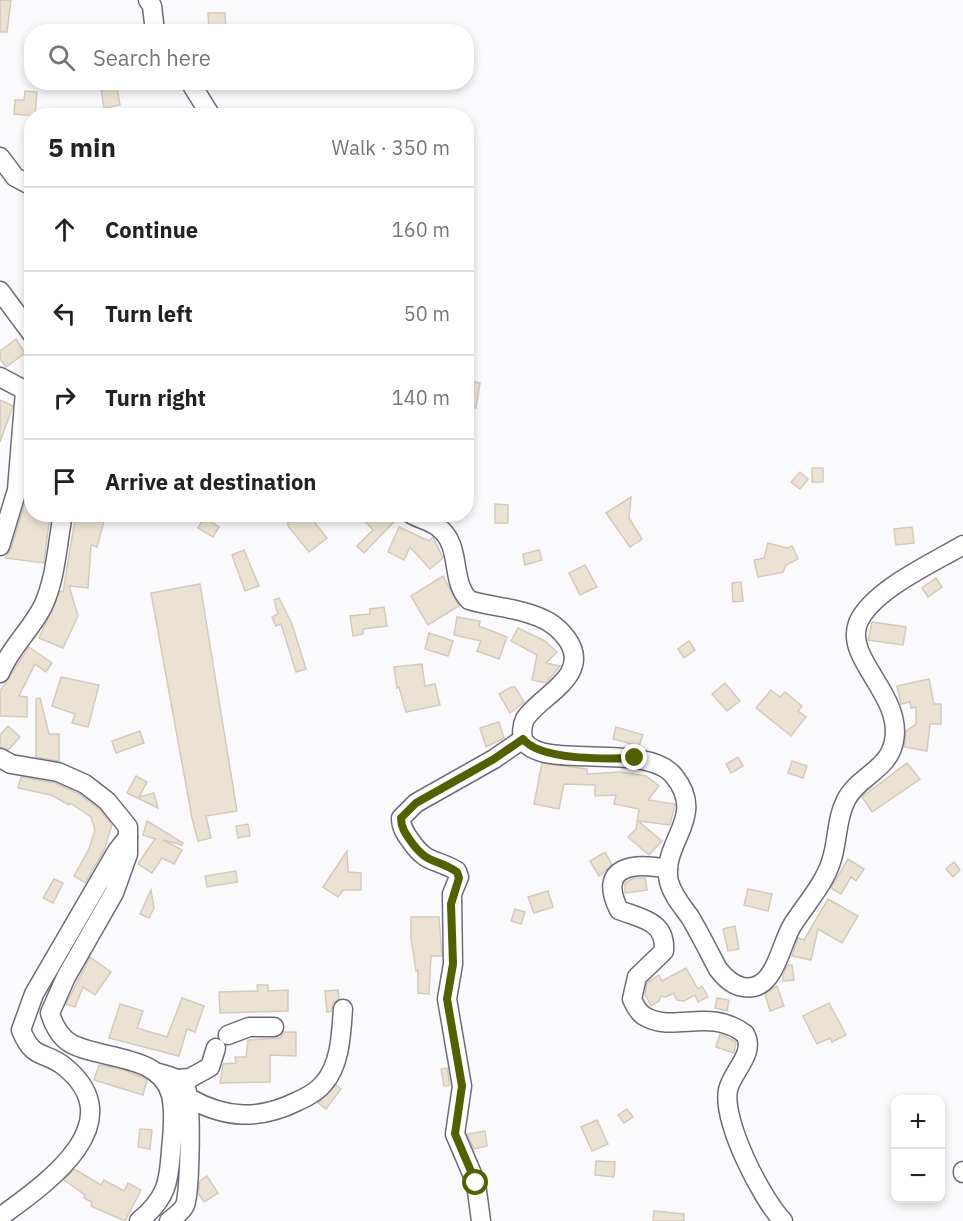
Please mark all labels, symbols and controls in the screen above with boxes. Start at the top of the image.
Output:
search box [24,24,474,90]
icon: search [45,41,78,74]
text: Search here [93,43,211,72]
text: 5 min [48,130,116,164]
text: Walk · 350 m [332,134,450,161]
icon: ahead [48,213,81,246]
text: Continue [105,215,198,244]
text: 160 m [392,216,450,243]
icon: left [48,297,81,330]
text: Turn left [105,299,193,328]
text: 50 m [404,300,450,327]
icon: right [48,381,81,414]
text: Turn right [105,383,206,412]
text: 140 m [392,384,450,411]
icon: arrive [48,465,81,498]
text: Arrive at destination [105,467,316,496]
route end [621,744,647,770]
map controls [891,1095,945,1203]
button: + [891,1095,945,1149]
button: − [891,1149,945,1203]
route start [462,1169,488,1195]

